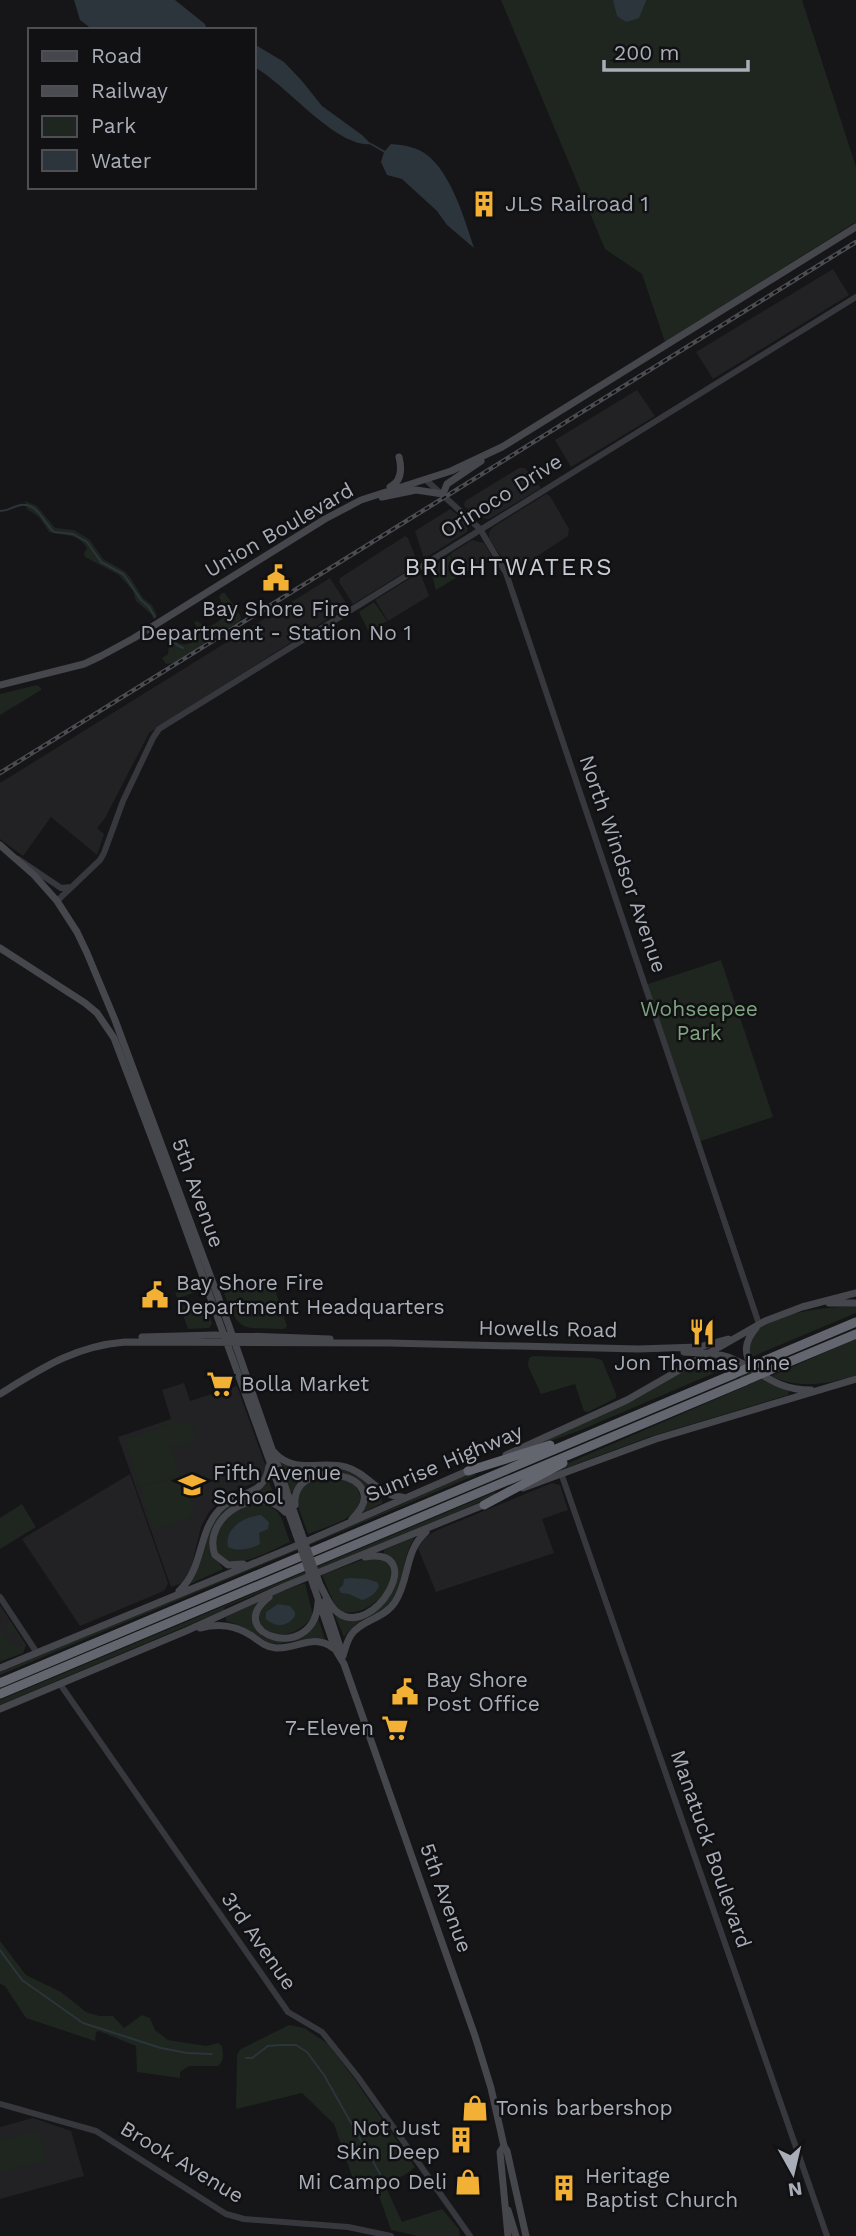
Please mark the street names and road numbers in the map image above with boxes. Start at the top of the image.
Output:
street label: Orinoco Drive [435,448,566,543]
street label: Union Boulevard [200,477,358,582]
street label: North Windsor Avenue [574,752,672,976]
street label: 5th Avenue [167,1135,230,1251]
street label: Howells Road [478,1315,618,1342]
street label: Sunrise Highway [361,1418,526,1507]
street label: Manatuck Boulevard [666,1747,757,1951]
street label: 5th Avenue [415,1840,478,1956]
street label: 3rd Avenue [216,1887,302,1995]
street label: Brook Avenue [116,2115,248,2208]

